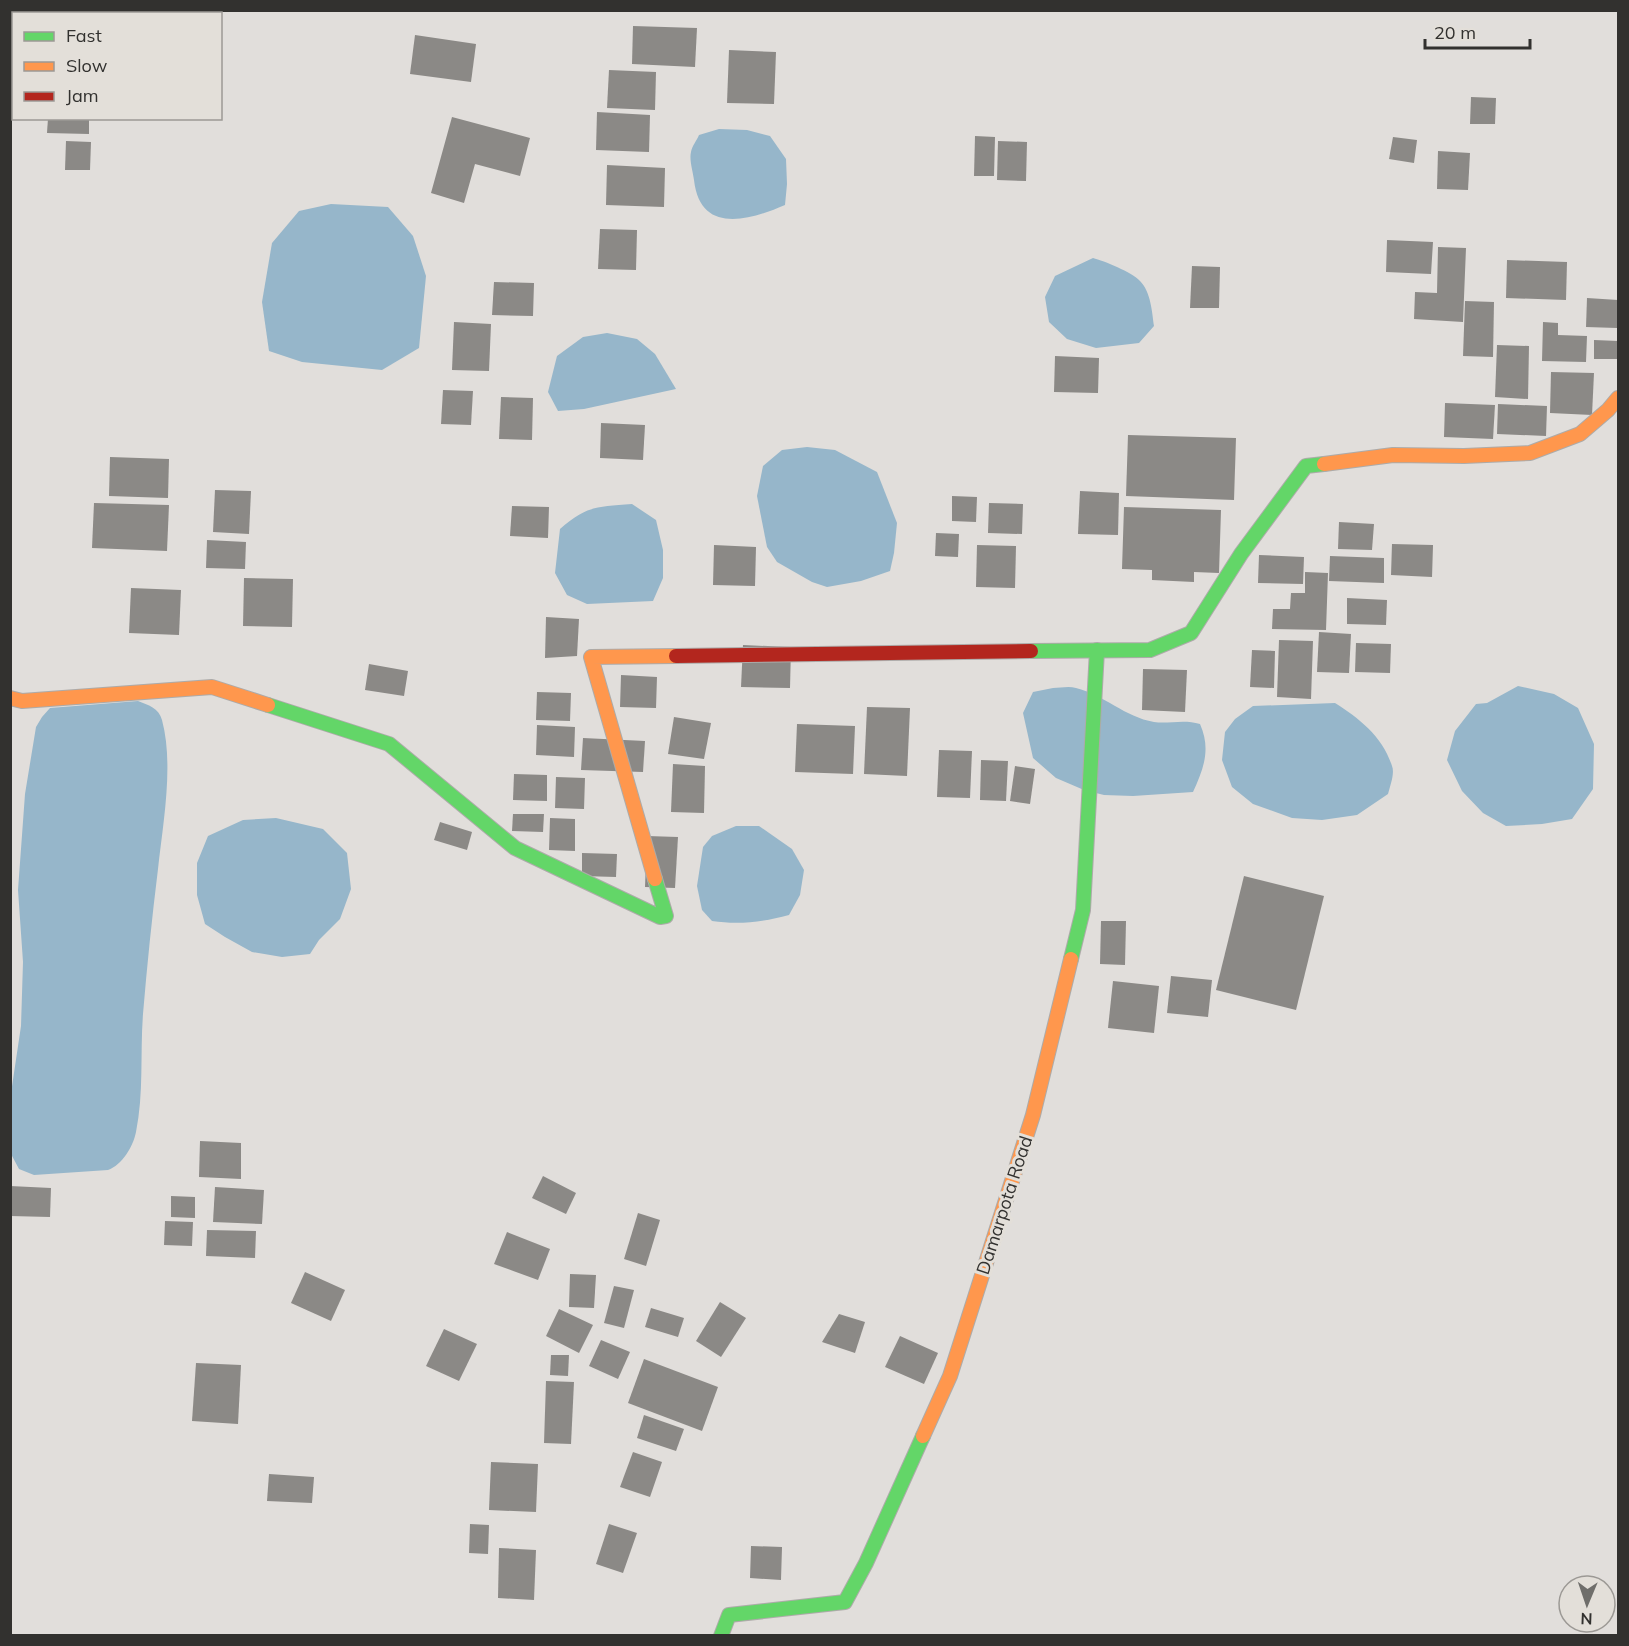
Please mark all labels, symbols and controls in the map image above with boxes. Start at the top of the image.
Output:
legend [12,12,222,120]
scale bar [1425,12,1530,50]
text: 20 m [1434,21,1476,44]
text: Fast [66,24,102,47]
text: Slow [66,54,108,77]
text: Jam [66,84,99,107]
street label: Damarpota Road [971,1133,1037,1277]
north arrow [1557,1574,1617,1634]
text: N [1580,1609,1593,1629]

